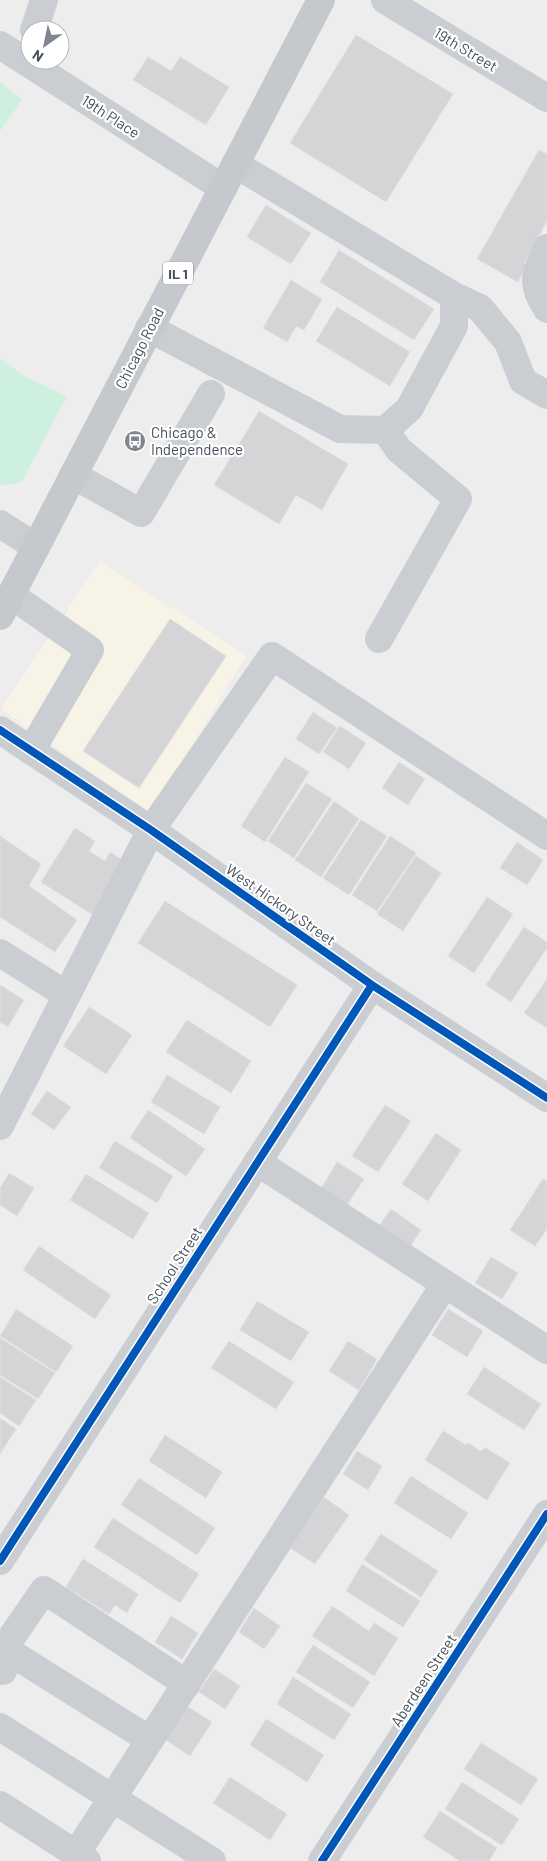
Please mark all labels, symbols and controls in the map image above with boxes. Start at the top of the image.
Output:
north arrow [20,20,70,70]
street label: 19th Street [431,23,501,75]
text: N [29,47,46,66]
street label: 19th Place [79,91,143,141]
road number: IL 1 [163,262,193,284]
street label: Chicago Road [111,304,167,392]
place label: Chicago & Independence [151,423,243,458]
bus stop icon: Chicago & Independence [123,429,147,453]
street label: West Hickory Street [223,859,339,949]
street label: School Street [142,1223,206,1307]
street label: Aberdeen Street [386,1630,460,1730]

